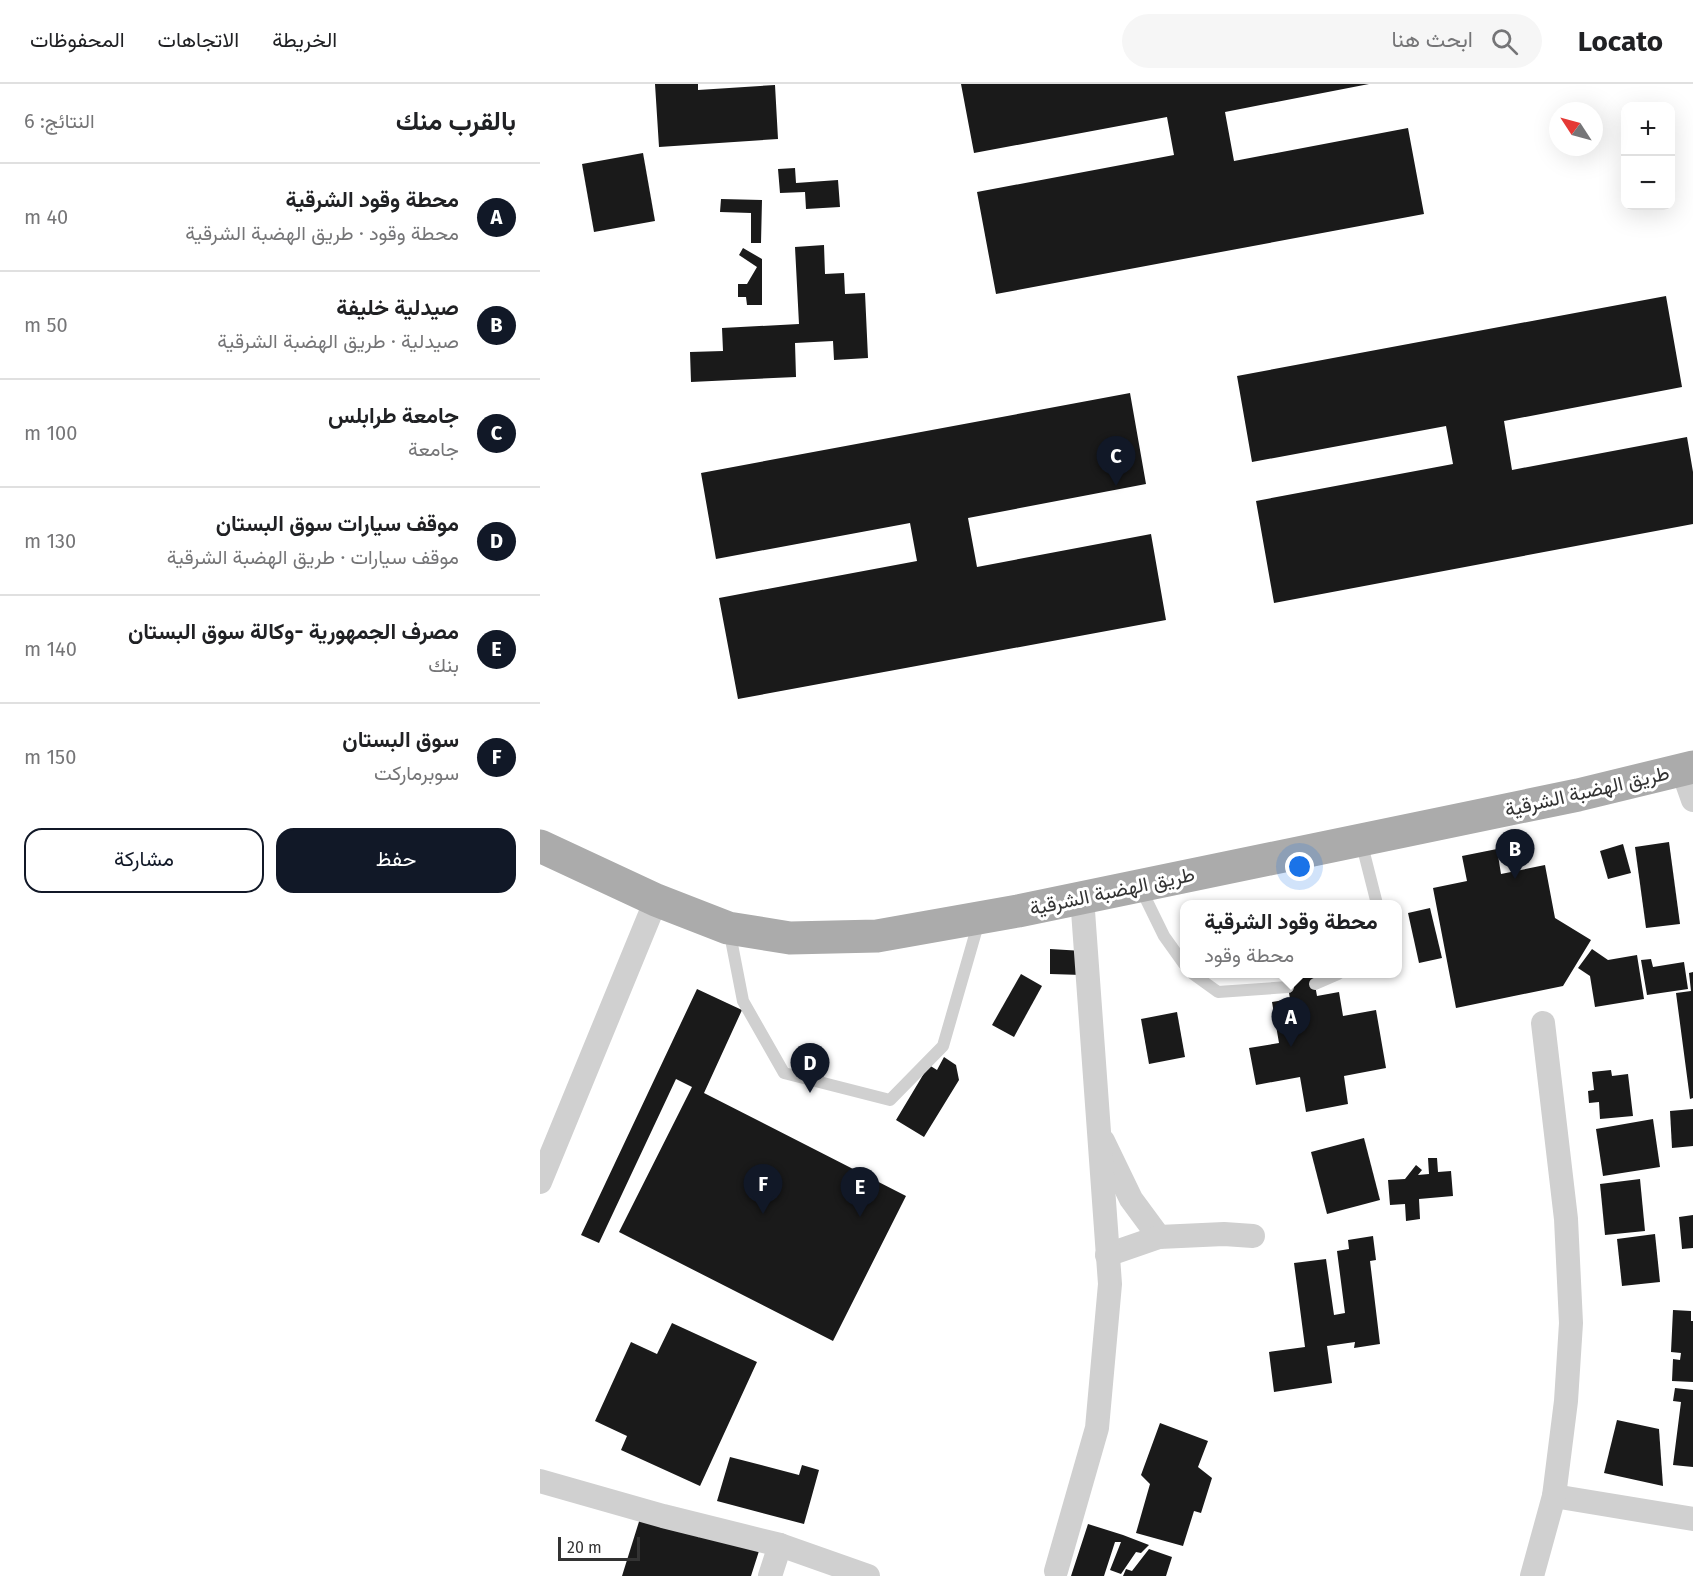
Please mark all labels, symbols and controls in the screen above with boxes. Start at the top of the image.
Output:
search box [1122,14,1542,68]
icon: search [1488,25,1521,58]
text: Locato [1578,25,1663,58]
text: ابحث هنا [1392,26,1473,53]
text: المحفوظات [30,27,125,53]
text: الاتجاهات [158,27,239,53]
text: الخريطة [272,27,337,53]
north arrow [1549,102,1603,156]
map controls [1621,102,1675,210]
button: + [1621,102,1675,156]
text: بالقرب منك [396,106,516,137]
text: النتائج: 6 [24,109,95,133]
button: − [1621,156,1675,210]
text: محطة وقود الشرقية [286,186,459,213]
text: 40 m [24,205,68,229]
text: A [491,205,502,229]
text: محطة وقود · طريق الهضبة الشرقية [185,221,459,245]
text: صيدلية خليفة [336,294,459,321]
text: 50 m [24,313,68,337]
text: B [490,313,503,337]
text: صيدلية · طريق الهضبة الشرقية [217,329,459,353]
text: جامعة طرابلس [328,402,459,429]
text: 100 m [24,421,77,445]
text: C [491,421,502,445]
pin: C [1096,436,1136,486]
text: جامعة [408,437,459,461]
text: موقف سيارات سوق البستان [216,510,459,537]
text: 130 m [24,529,76,553]
text: D [490,529,503,553]
text: موقف سيارات · طريق الهضبة الشرقية [167,545,459,569]
text: مصرف الجمهورية -وكالة سوق البستان [128,618,459,645]
text: 140 m [24,637,77,661]
text: E [491,637,502,661]
text: بنك [428,653,459,677]
text: سوق البستان [342,726,459,753]
text: 150 m [24,745,76,769]
text: F [492,745,501,769]
street label: طريق الهضبة الشرقية [1502,760,1672,823]
text: سوبرماركت [374,761,459,785]
button: مشاركة [24,828,264,893]
button: حفظ [276,828,516,893]
pin: B [1496,830,1534,879]
your location [1285,852,1314,881]
street label: طريق الهضبة الشرقية [1027,862,1197,921]
popup [1180,900,1402,978]
text: محطة وقود الشرقية [1204,908,1378,935]
text: محطة وقود [1204,943,1294,967]
pin: A [1272,998,1311,1047]
pin: D [790,1044,830,1093]
pin: F [744,1164,782,1214]
pin: E [840,1168,880,1217]
scale bar [558,1534,640,1562]
text: 20 m [567,1538,602,1557]

